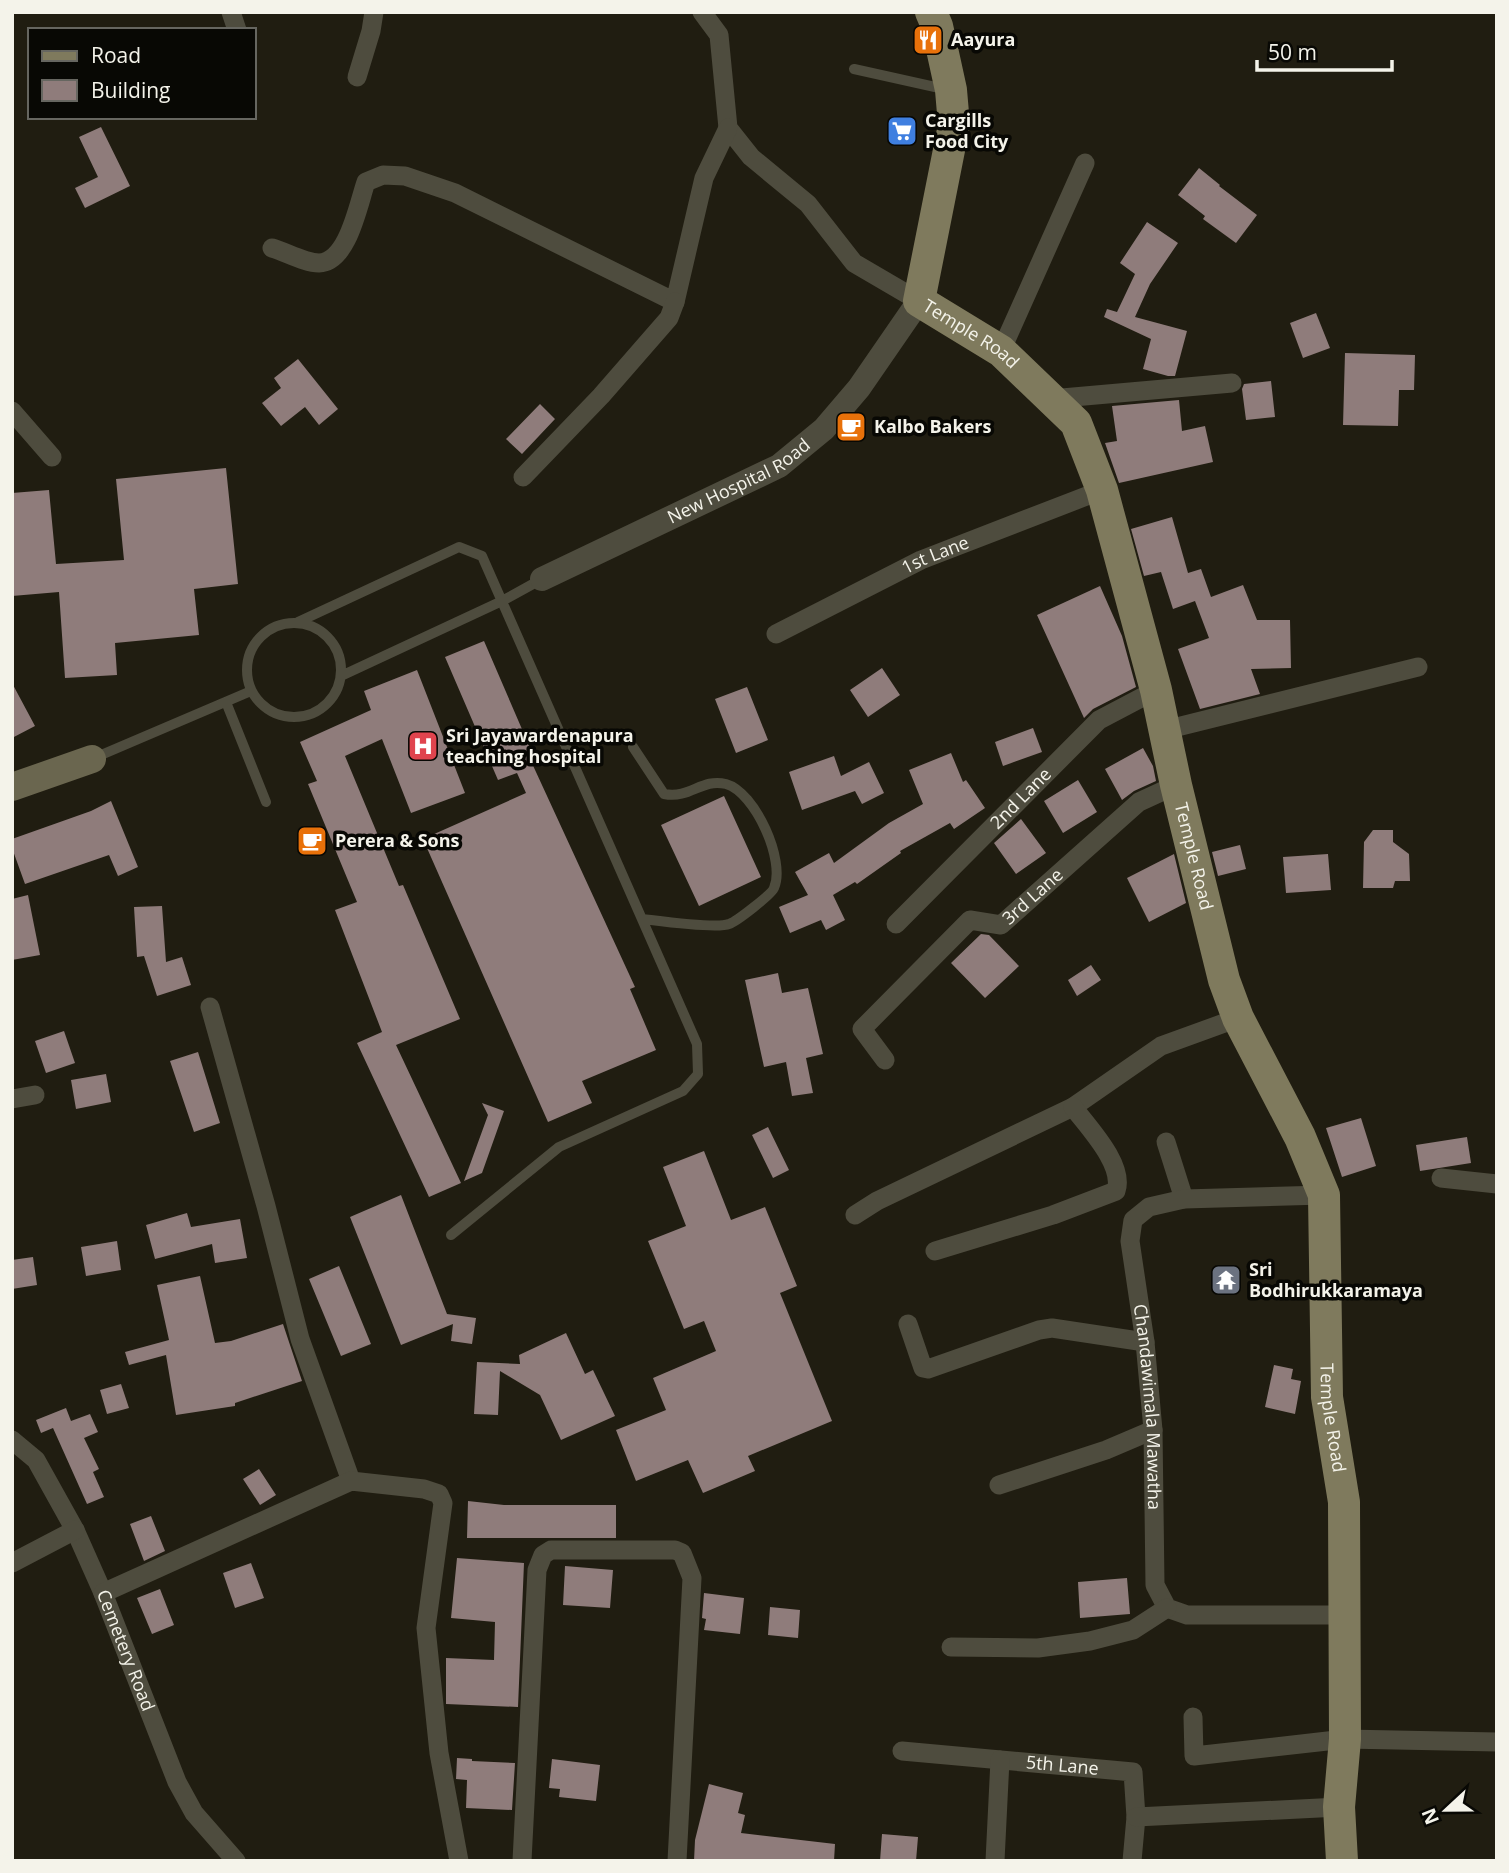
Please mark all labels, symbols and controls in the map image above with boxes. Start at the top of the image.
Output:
restaurant icon: Aayura [911,23,945,57]
place label: Aayura [951,27,1015,51]
legend [28,28,256,119]
scale bar [1257,28,1392,72]
text: 50 m [1268,38,1317,66]
text: Road [91,41,141,69]
text: Building [91,76,170,104]
place label: Cargills Food City [925,108,1009,153]
supermarket icon: Cargills Food City [885,114,919,148]
street label: Temple Road [919,293,1025,373]
cafe icon: Kalbo Bakers [834,410,868,444]
place label: Kalbo Bakers [874,414,991,438]
street label: New Hospital Road [663,432,815,529]
street label: 1st Lane [897,530,972,579]
place label: Sri Jayawardenapura teaching hospital [446,723,634,768]
hospital icon: Sri Jayawardenapura teaching hospital [406,729,440,763]
street label: 2nd Lane [984,762,1056,834]
street label: Temple Road [1170,800,1219,912]
cafe icon: Perera & Sons [295,824,329,858]
place label: Perera & Sons [335,828,460,852]
street label: 3rd Lane [997,862,1068,929]
place label: Sri Bodhirukkaramaya [1249,1257,1423,1302]
temple icon: Sri Bodhirukkaramaya [1209,1263,1243,1297]
street label: Chandawimala Mawatha [1129,1302,1167,1510]
street label: Temple Road [1316,1363,1352,1474]
street label: Cemetery Road [92,1586,161,1714]
street label: 5th Lane [1025,1749,1100,1780]
north arrow [1411,1775,1481,1845]
text: N [1415,1804,1445,1828]

